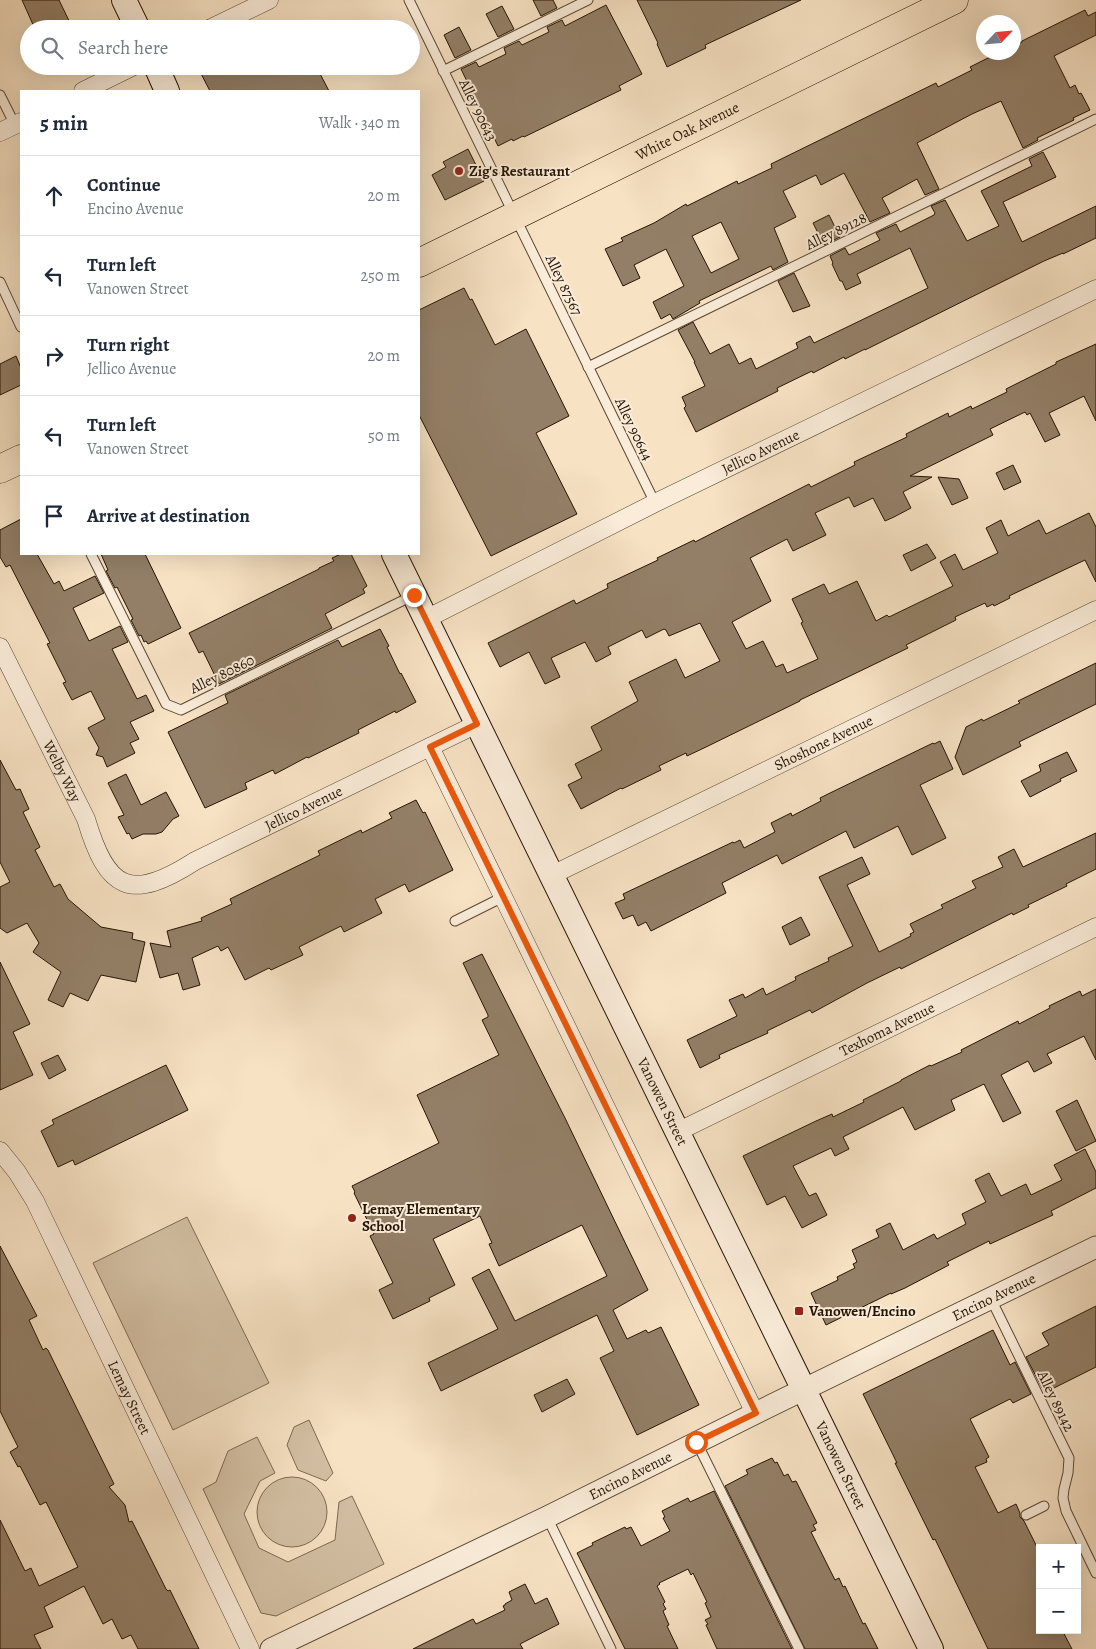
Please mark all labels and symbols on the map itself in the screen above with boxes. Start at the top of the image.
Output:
north arrow [976,15,1021,60]
street label: Alley 90643 [454,75,502,144]
street label: White Oak Avenue [631,97,743,166]
place label: Zig's Restaurant [469,161,570,181]
marker: Zig's Restaurant [453,165,465,177]
street label: Alley 89128 [801,208,870,255]
street label: Alley 87567 [540,250,588,319]
street label: Alley 90644 [610,393,658,464]
street label: Jellico Avenue [718,424,803,479]
route end [403,584,426,607]
street label: Alley 80860 [185,650,258,699]
street label: Shoshone Avenue [771,710,876,775]
street label: Welby Way [38,736,86,806]
street label: Jellico Avenue [262,781,346,836]
street label: Texhoma Avenue [836,997,938,1061]
street label: Vanowen Street [632,1053,693,1149]
place label: Lemay Elementary School [362,1199,480,1236]
marker: Lemay Elementary School [346,1212,358,1224]
street label: Encino Avenue [949,1268,1039,1326]
place label: Vanowen/Encino [808,1301,916,1321]
marker: Vanowen/Encino [793,1305,805,1317]
street label: Lemay Street [103,1357,156,1438]
street label: Alley 89142 [1032,1366,1079,1435]
street label: Vanowen Street [810,1417,871,1513]
route start [685,1431,708,1454]
street label: Encino Avenue [585,1446,676,1505]

